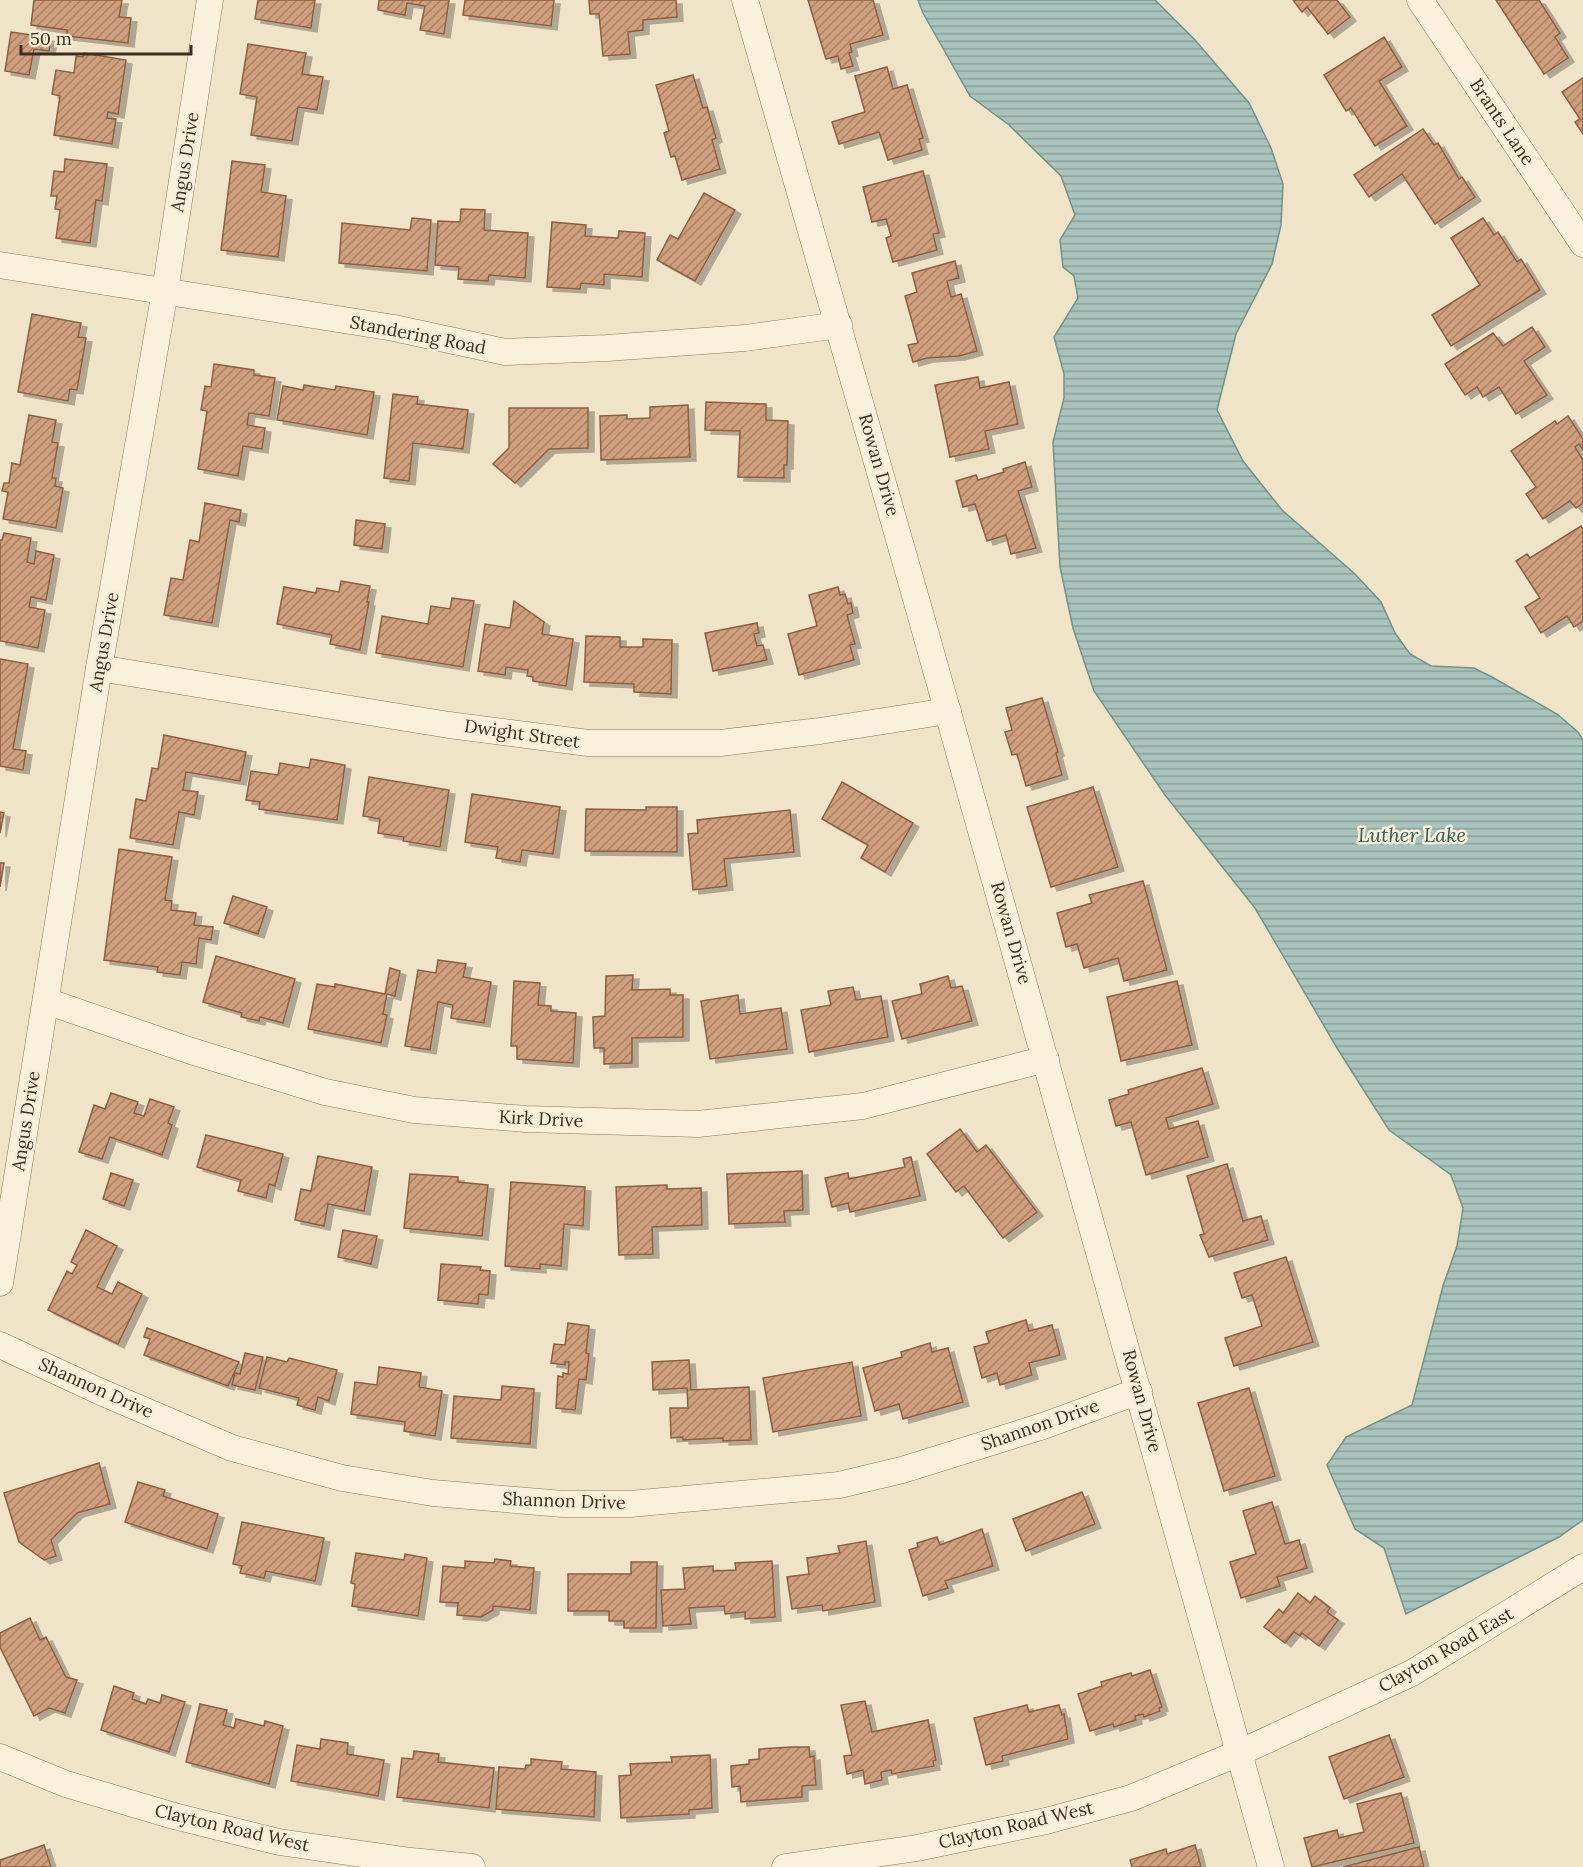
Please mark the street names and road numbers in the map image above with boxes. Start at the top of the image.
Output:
street label: Brants Lane [1465,74,1540,170]
street label: Angus Drive [165,110,204,215]
street label: Standering Road [348,310,488,359]
street label: Rowan Drive [854,411,905,519]
street label: Angus Drive [83,590,124,695]
street label: Dwight Street [463,714,581,753]
street label: Rowan Drive [986,879,1037,987]
street label: Angus Drive [6,1069,45,1174]
street label: Kirk Drive [498,1105,584,1132]
street label: Rowan Drive [1118,1347,1167,1455]
street label: Shannon Drive [35,1352,157,1423]
street label: Shannon Drive [978,1393,1102,1455]
street label: Shannon Drive [502,1487,626,1514]
street label: Clayton Road East [1374,1602,1517,1697]
street label: Clayton Road West [936,1796,1096,1853]
street label: Clayton Road West [153,1799,312,1857]

